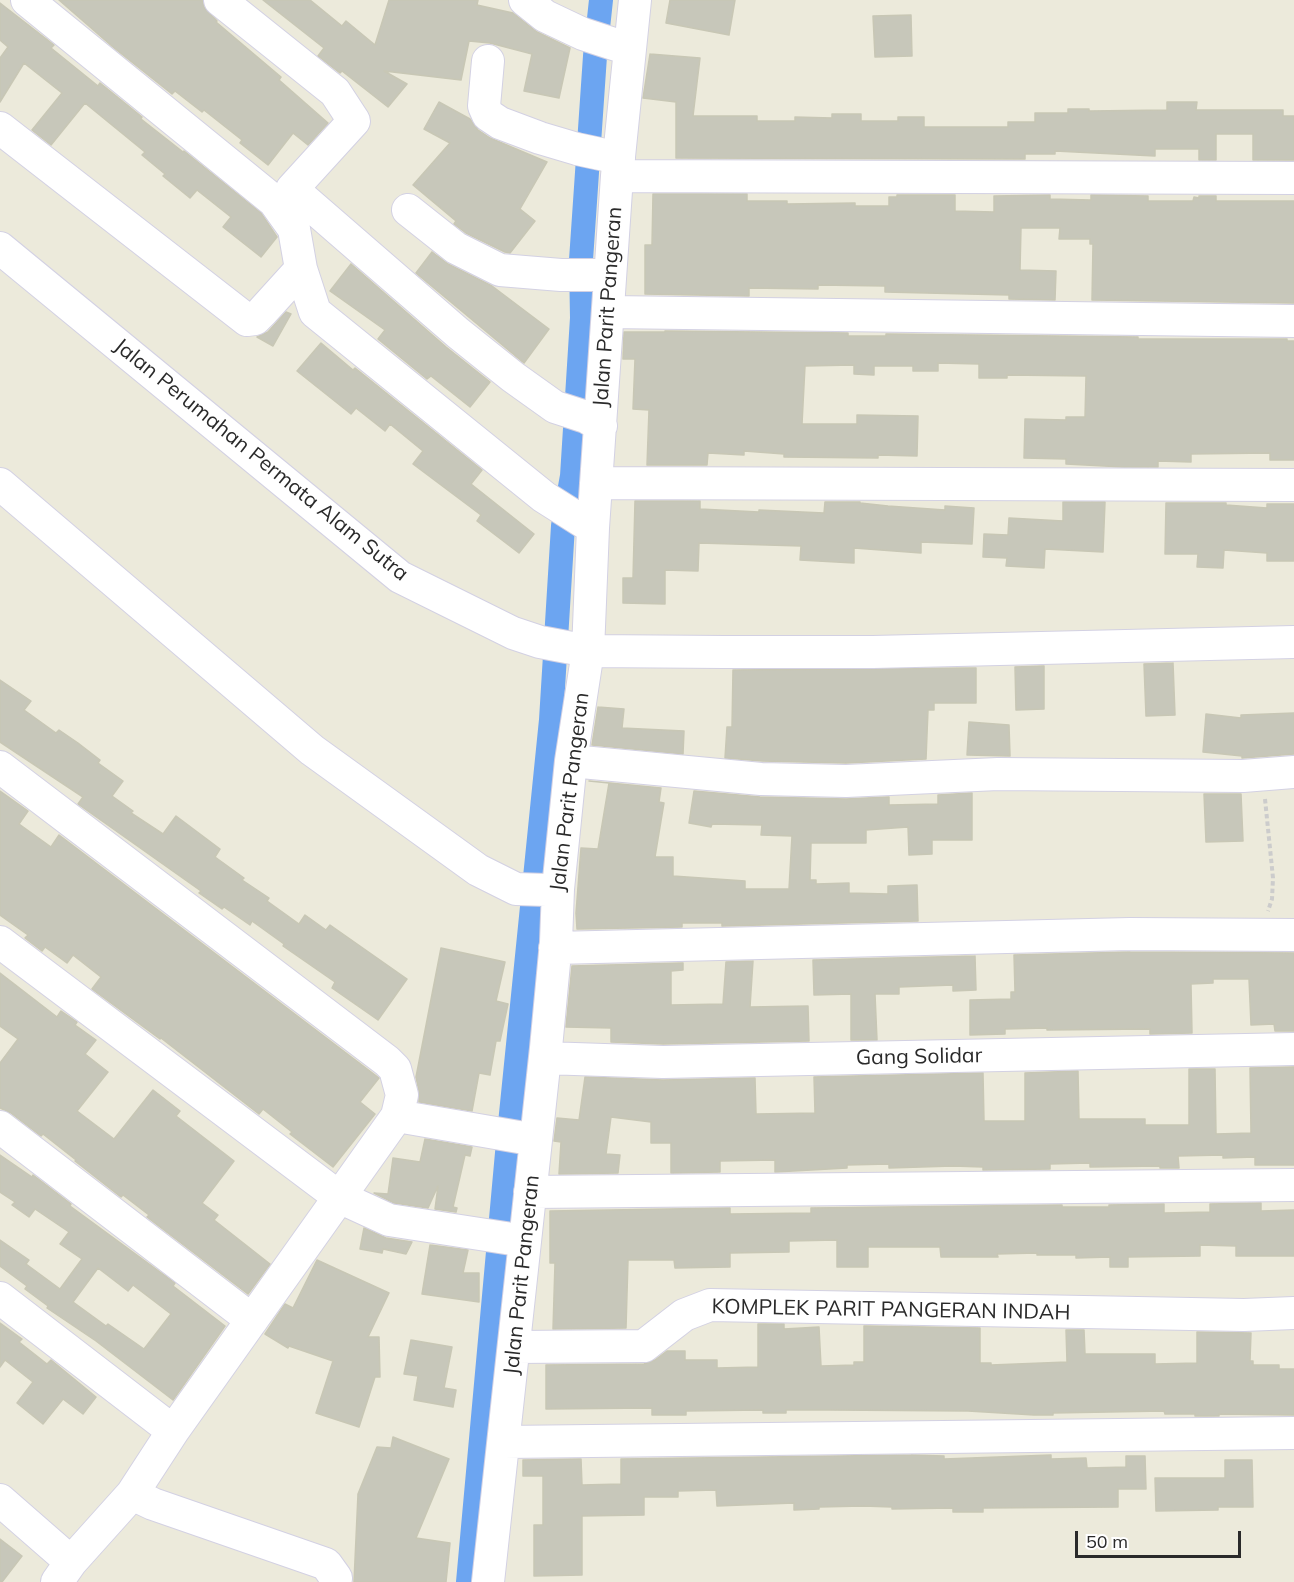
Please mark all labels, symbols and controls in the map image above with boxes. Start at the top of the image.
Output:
street label: Jalan Parit Pangeran [588,206,628,408]
street label: Jalan Perumahan Permata Alam Sutra [109,333,413,587]
street label: Jalan Parit Pangeran [545,691,595,893]
street label: Gang Solidar [856,1043,982,1071]
street label: Jalan Parit Pangeran [499,1174,545,1376]
street label: KOMPLEK PARIT PANGERAN INDAH [711,1294,1071,1326]
scale bar [1078,1519,1244,1557]
text: 50 m [1086,1530,1128,1553]

